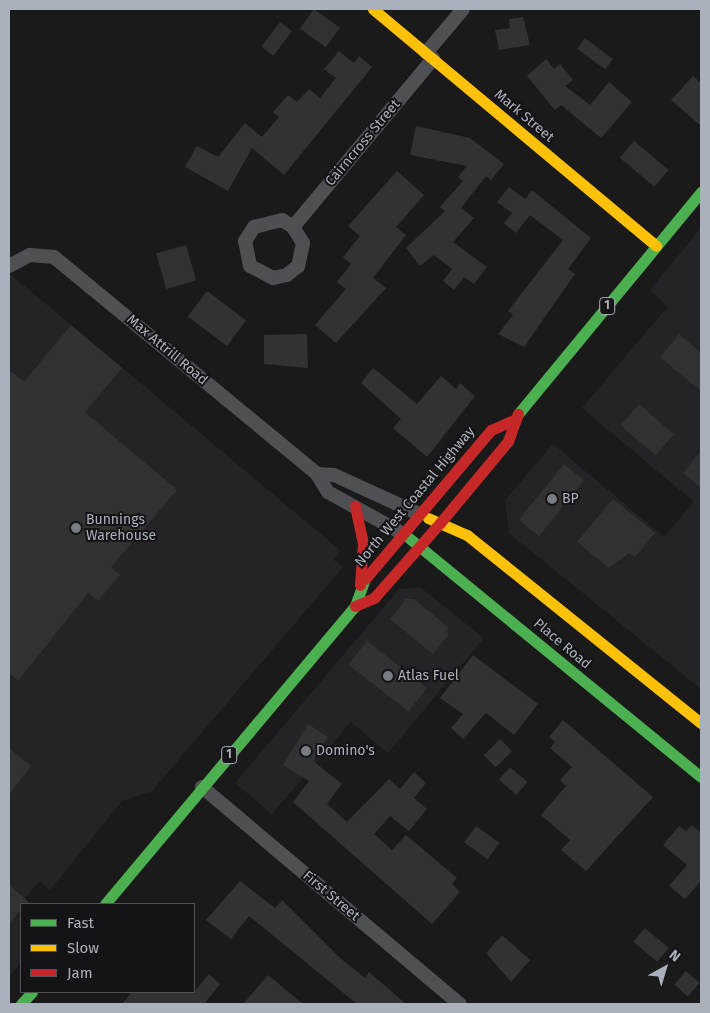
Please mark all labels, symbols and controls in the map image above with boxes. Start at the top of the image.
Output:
street label: Mark Street [491,86,557,146]
street label: Cairncross Street [322,96,404,190]
road number: 1 [598,296,616,316]
street label: Max Attrill Road [123,311,211,389]
street label: North West Coastal Highway [352,424,478,570]
place label: BP [562,491,579,507]
marker: BP [546,493,558,505]
place label: Bunnings Warehouse [86,512,156,544]
marker: Bunnings Warehouse [70,522,82,534]
street label: Place Road [530,615,594,673]
place label: Atlas Fuel [398,668,459,684]
marker: Atlas Fuel [382,670,394,682]
place label: Domino's [316,743,375,759]
marker: Domino's [300,745,312,757]
road number: 1 [220,746,238,764]
street label: First Street [299,867,363,925]
legend [20,903,195,993]
text: Fast [67,914,94,932]
text: Slow [67,939,99,957]
north arrow [640,943,690,993]
text: N [666,946,684,965]
text: Jam [67,964,93,982]

